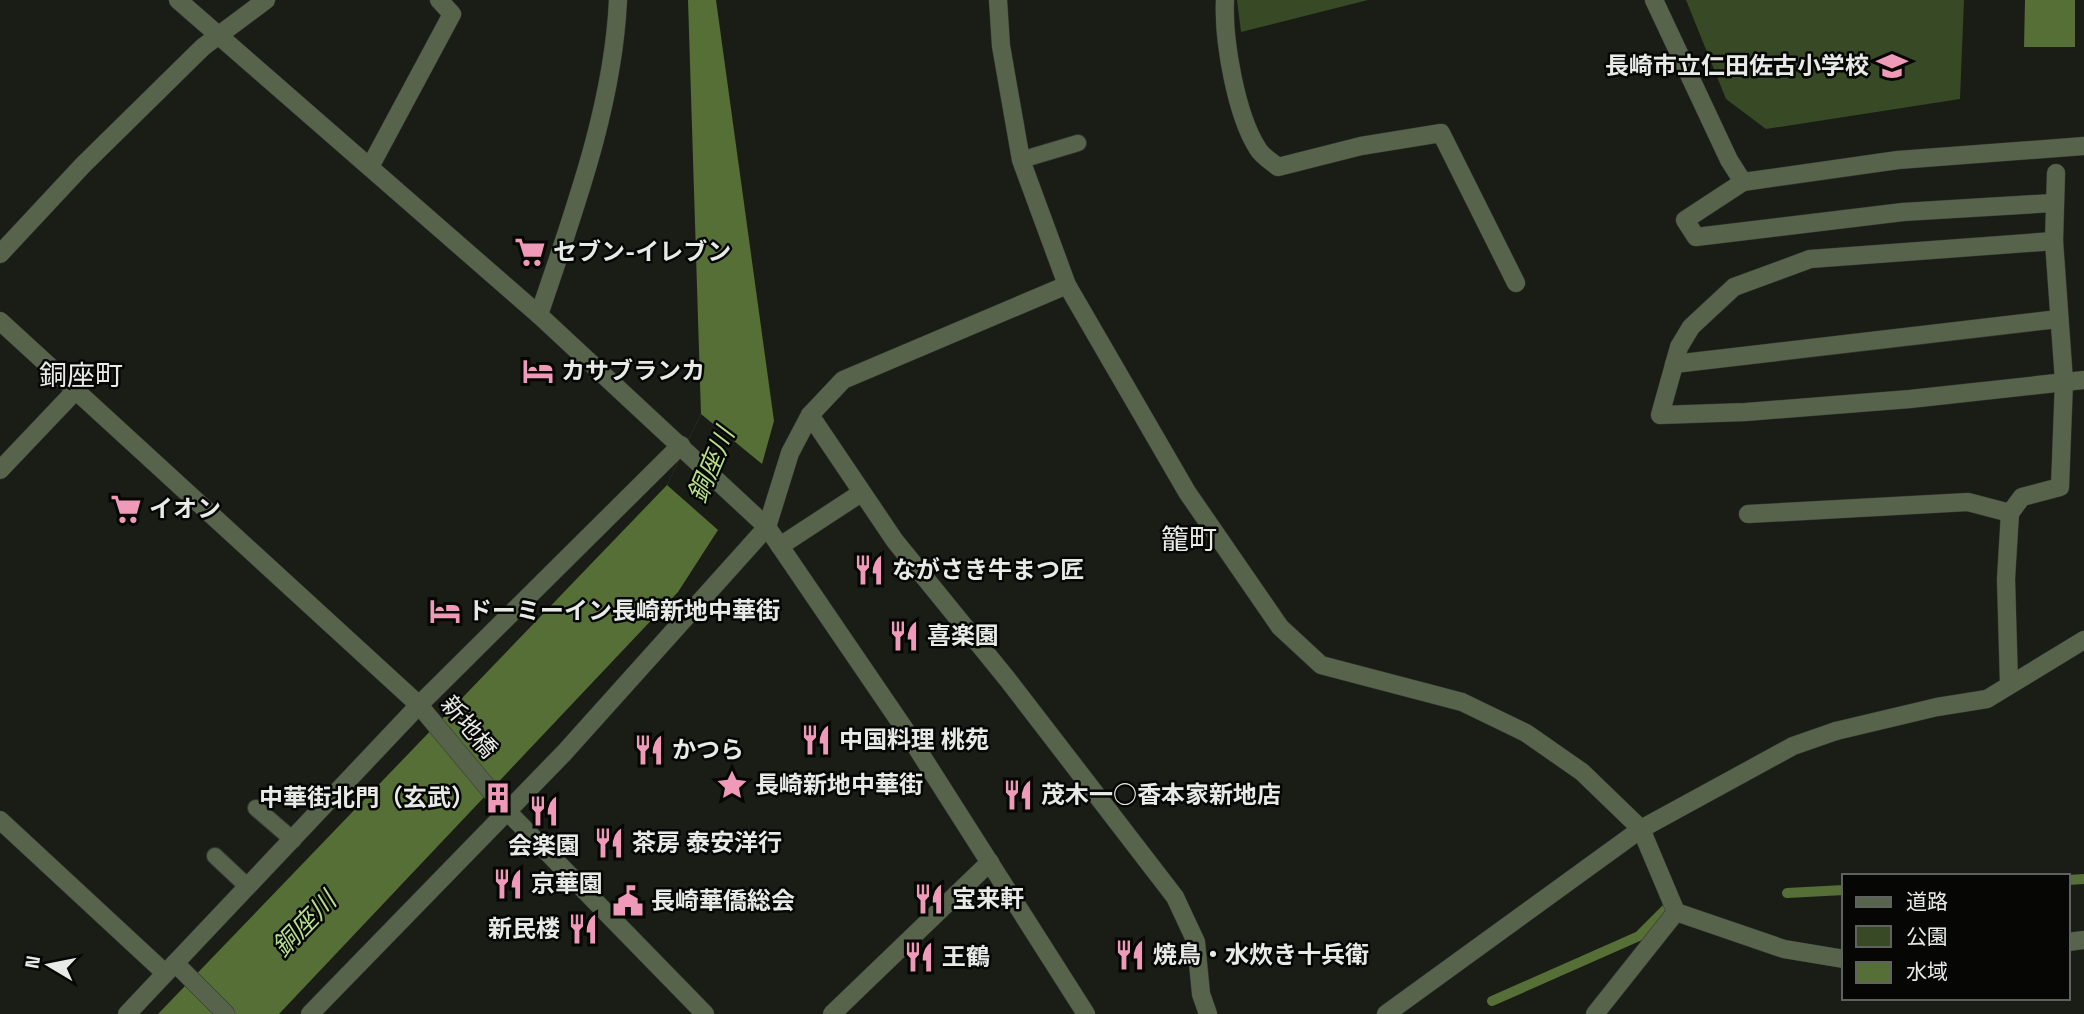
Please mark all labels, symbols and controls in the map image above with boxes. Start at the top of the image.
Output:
school or university icon: 長崎市立仁田佐古小学校 [1875,49,1909,83]
place label: 長崎市立仁田佐古小学校 [1605,50,1869,81]
supermarket icon: セブン-イレブン [513,235,547,269]
place label: セブン-イレブン [553,236,731,267]
hotel icon: カサブランカ [521,354,555,388]
place label: カサブランカ [561,355,705,386]
district label: 銅座町 [39,357,123,393]
water label: 銅座川 [680,420,743,508]
supermarket icon: イオン [109,492,143,526]
place label: イオン [149,493,221,524]
district label: 籠町 [1161,521,1217,557]
restaurant icon: ながさき牛まつ匠 [852,553,886,587]
place label: ながさき牛まつ匠 [892,554,1084,585]
hotel icon: ドーミーイン長崎新地中華街 [428,594,462,628]
place label: ドーミーイン長崎新地中華街 [468,595,780,626]
restaurant icon: 喜楽園 [887,619,921,653]
place label: 喜楽園 [927,620,999,651]
street label: 新地橋 [434,689,504,764]
restaurant icon: 中国料理 桃苑 [799,723,833,757]
place label: 中国料理 桃苑 [839,724,989,755]
restaurant icon: かつら [632,733,666,767]
place label: かつら [672,734,744,765]
place icon: 長崎新地中華街 [715,768,749,802]
place label: 長崎新地中華街 [755,769,923,800]
restaurant icon: 茂木一○香本家新地店 [1001,778,1035,812]
place label: 茂木一○香本家新地店 [1041,779,1281,810]
building icon: 中華街北門（玄武） [481,781,515,815]
place label: 中華街北門（玄武） [259,782,475,813]
restaurant icon: 会楽園 [527,794,561,828]
restaurant icon: 茶房 泰安洋行 [592,826,626,860]
place label: 茶房 泰安洋行 [632,827,782,858]
place label: 会楽園 [508,830,580,861]
restaurant icon: 京華園 [491,867,525,901]
place label: 京華園 [531,868,603,899]
legend [1842,874,2070,1000]
water label: 銅座川 [265,882,345,964]
restaurant icon: 宝来軒 [912,882,946,916]
place label: 宝来軒 [952,883,1024,914]
public building icon: 長崎華僑総会 [611,884,645,918]
place label: 長崎華僑総会 [651,885,795,916]
text: 道路 [1906,888,1948,915]
restaurant icon: 新民楼 [566,912,600,946]
place label: 新民楼 [488,913,560,944]
text: 公園 [1906,923,1948,950]
north arrow [14,930,84,1000]
restaurant icon: 焼鳥・水炊き十兵衛 [1113,938,1147,972]
place label: 焼鳥・水炊き十兵衛 [1153,939,1369,970]
restaurant icon: 王鶴 [902,940,936,974]
place label: 王鶴 [942,941,990,972]
text: N [19,954,46,971]
text: 水域 [1906,958,1948,985]

